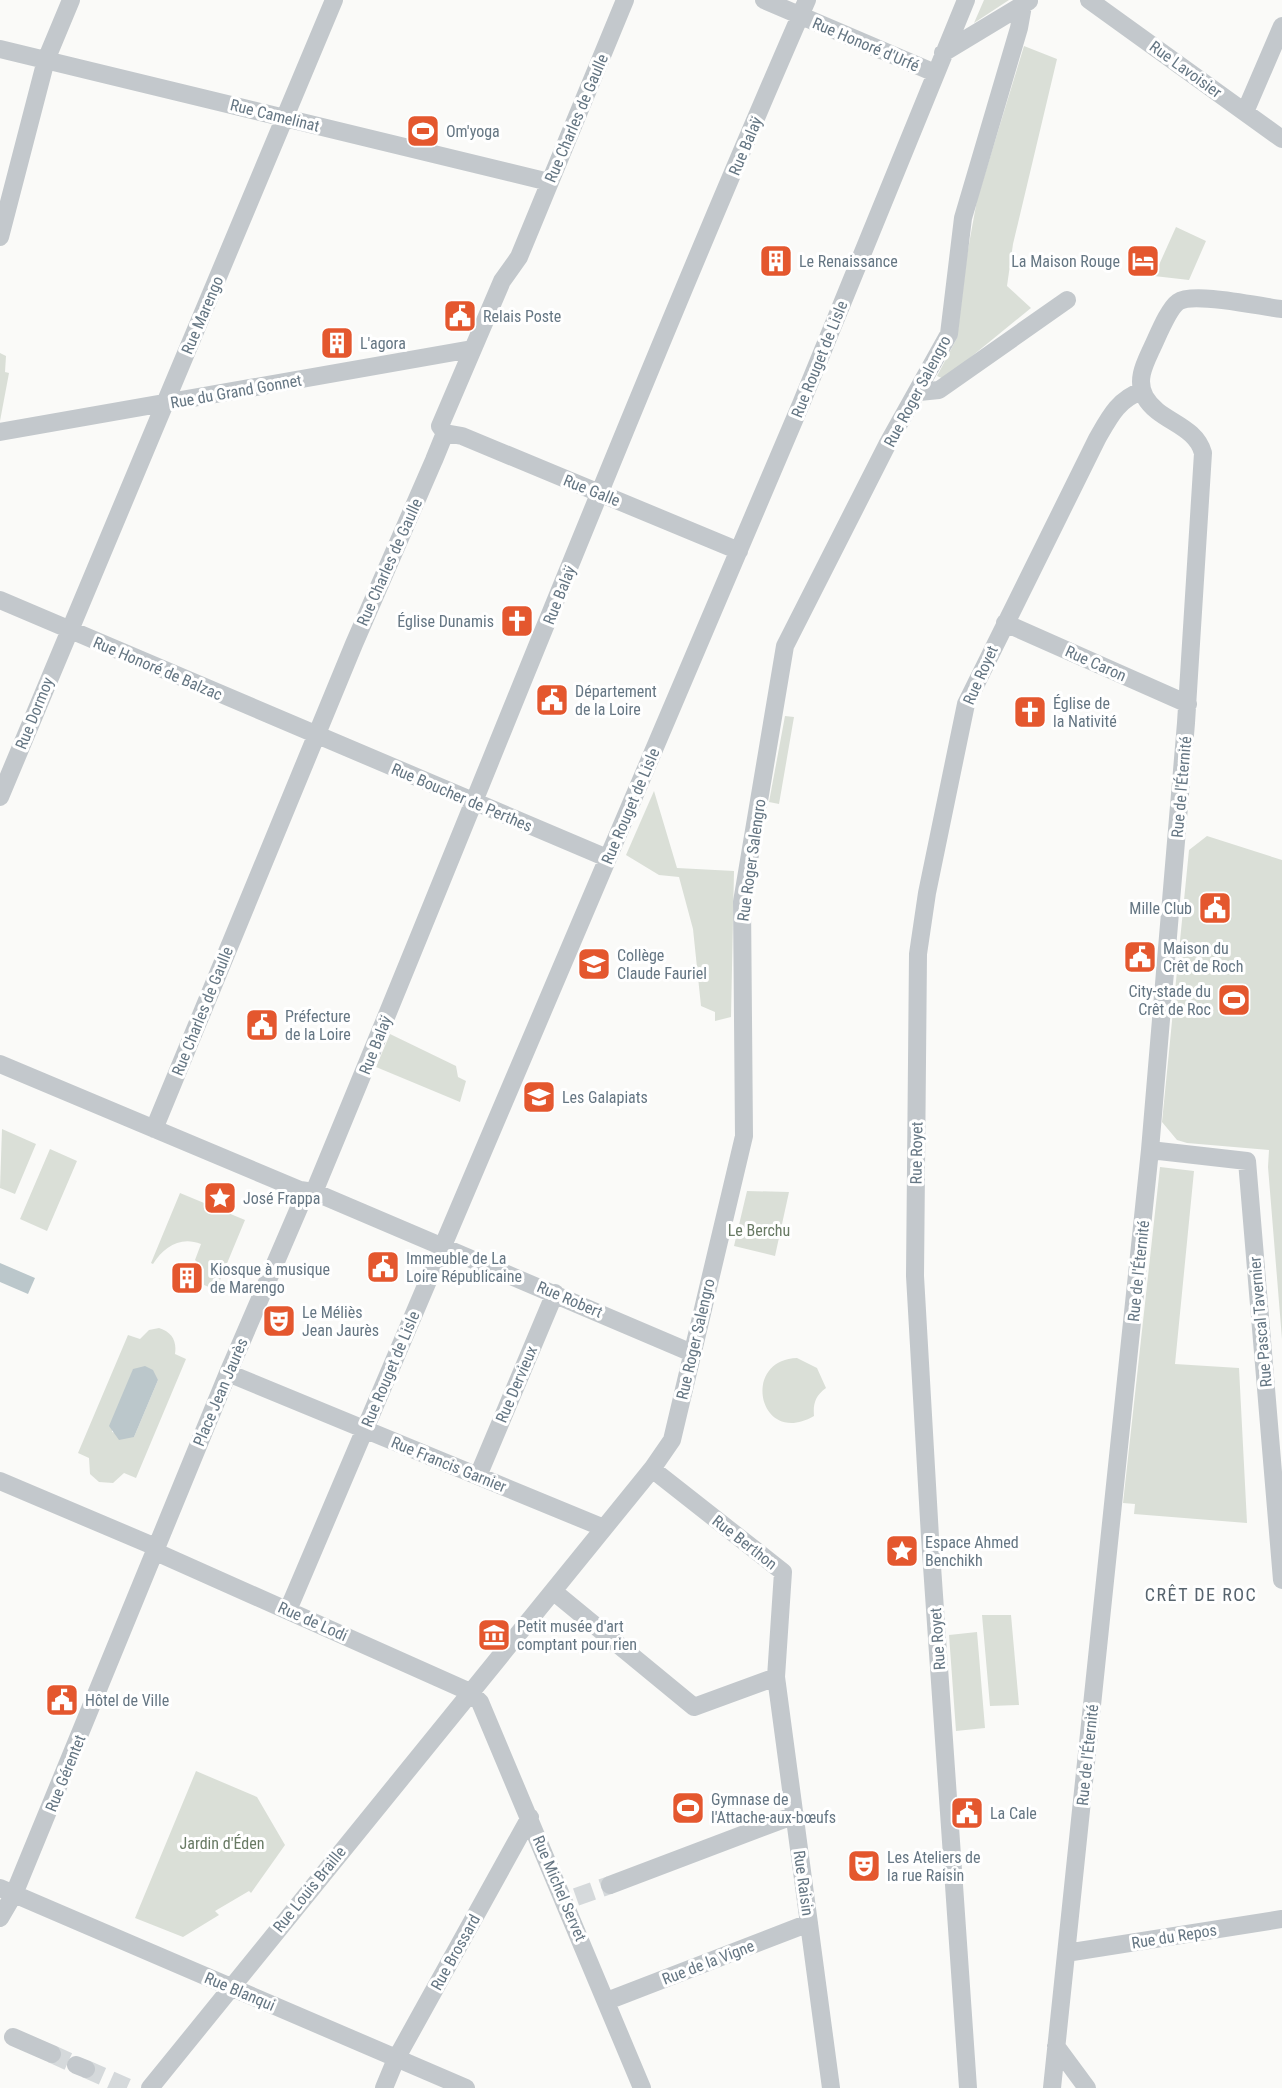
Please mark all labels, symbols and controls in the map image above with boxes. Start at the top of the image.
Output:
street label: Rue Honoré d'Urfé [810,13,922,76]
street label: Rue Lavoisier [1146,37,1226,102]
street label: Rue Charles de Gaulle [541,51,612,185]
street label: Rue Camelinat [228,95,322,136]
sports icon: Om'yoga [405,113,441,149]
street label: Rue Balaÿ [725,114,766,178]
place label: Om'yoga [446,122,500,141]
building icon: Le Renaissance [758,243,794,279]
hotel icon: La Maison Rouge [1125,243,1161,279]
place label: Le Renaissance [799,252,898,271]
place label: La Maison Rouge [1011,252,1120,271]
street label: Rue Marengo [177,273,227,357]
public building icon: Relais Poste [442,298,478,334]
street label: Rue Rouget de Lisle [787,298,852,420]
place label: Relais Poste [483,307,561,326]
building icon: L'agora [319,325,355,361]
street label: Rue Roger Salengro [880,332,955,450]
place label: L'agora [360,334,406,353]
street label: Rue du Grand Gonnet [169,371,303,412]
street label: Rue Galle [561,471,623,510]
street label: Rue Charles de Gaulle [353,495,426,629]
street label: Rue Balaÿ [539,563,580,627]
church icon: Église Dunamis [499,603,535,639]
place label: Église Dunamis [397,612,494,631]
street label: Rue Honoré de Balzac [90,633,225,704]
street label: Rue Caron [1062,642,1129,685]
street label: Rue Royet [959,643,1002,708]
street label: Rue Dormoy [11,674,58,752]
public building icon: Département de la Loire [534,682,570,718]
place label: Département de la Loire [575,682,657,719]
church icon: Église de la Nativité [1012,694,1048,730]
place label: Église de la Nativité [1053,694,1117,731]
street label: Rue de l'Éternité [1168,736,1195,839]
street label: Rue Rouget de Lisle [597,745,663,867]
street label: Rue Boucher de Perthes [389,759,535,836]
street label: Rue Roger Salengro [734,798,769,922]
public building icon: Mille Club [1197,890,1233,926]
place label: Mille Club [1129,899,1192,918]
public building icon: Maison du Crêt de Roch [1122,939,1158,975]
place label: Maison du Crêt de Roch [1163,939,1243,976]
street label: Rue Charles de Gaulle [168,944,237,1079]
school or university icon: Collège Claude Fauriel [576,946,612,982]
place label: Collège Claude Fauriel [617,946,707,983]
place label: City-stade du Crêt de Roc [1128,982,1211,1019]
sports icon: City-stade du Crêt de Roc [1216,982,1252,1018]
public building icon: Préfecture de la Loire [244,1007,280,1043]
place label: Préfecture de la Loire [285,1007,351,1044]
street label: Rue Balaÿ [355,1013,396,1077]
school or university icon: Les Galapiats [521,1079,557,1115]
place label: Les Galapiats [562,1088,648,1107]
street label: Rue Royet [906,1121,927,1184]
place icon: José Frappa [202,1180,238,1216]
place label: José Frappa [243,1189,320,1208]
street label: Rue de l'Éternité [1124,1219,1153,1323]
park label: Le Berchu [728,1221,790,1240]
public building icon: Immeuble de La Loire Républicaine [365,1249,401,1285]
place label: Immeuble de La Loire Républicaine [406,1249,522,1286]
street label: Rue Pascal Tavernier [1245,1256,1276,1388]
building icon: Kiosque à musique de Marengo [169,1260,205,1296]
place label: Kiosque à musique de Marengo [210,1260,330,1297]
street label: Rue Robert [534,1277,606,1322]
street label: Rue Roger Salengro [672,1277,719,1401]
theatre icon: Le Méliès Jean Jaurès [261,1303,297,1339]
place label: Le Méliès Jean Jaurès [302,1303,379,1340]
street label: Rue Rouget de Lisle [357,1308,423,1430]
street label: Place Jean Jaurès [189,1335,252,1449]
street label: Rue Dervieux [492,1343,541,1426]
street label: Rue Francis Garnier [388,1433,509,1496]
street label: Rue Berthon [708,1511,781,1574]
place icon: Espace Ahmed Benchikh [884,1533,920,1569]
place label: Espace Ahmed Benchikh [925,1533,1019,1570]
district label: CRÊT DE ROC [1145,1584,1257,1605]
street label: Rue de Lodi [275,1598,350,1645]
street label: Rue Royet [926,1607,949,1671]
museum icon: Petit musée d'art comptant pour rien [476,1617,512,1653]
place label: Petit musée d'art comptant pour rien [517,1617,637,1654]
public building icon: Hôtel de Ville [44,1682,80,1718]
place label: Hôtel de Ville [85,1691,169,1710]
street label: Rue de l'Éternité [1073,1703,1102,1807]
street label: Rue Gérentet [41,1732,90,1814]
sports icon: Gymnase de l'Attache-aux-bœufs [670,1790,706,1826]
place label: Gymnase de l'Attache-aux-bœufs [711,1790,836,1827]
public building icon: La Cale [949,1795,985,1831]
place label: La Cale [990,1804,1037,1823]
street label: Rue Michel Servet [529,1833,590,1944]
park label: Jardin d'Éden [180,1834,264,1853]
street label: Rue Louis Braille [269,1843,350,1936]
theatre icon: Les Ateliers de la rue Raisin [846,1848,882,1884]
place label: Les Ateliers de la rue Raisin [887,1848,981,1885]
street label: Rue Raisin [790,1849,818,1917]
street label: Rue Brossard [427,1911,484,1994]
street label: Rue du Repos [1130,1920,1218,1953]
street label: Rue de la Vigne [659,1936,757,1989]
street label: Rue Blanqui [202,1968,278,2015]

